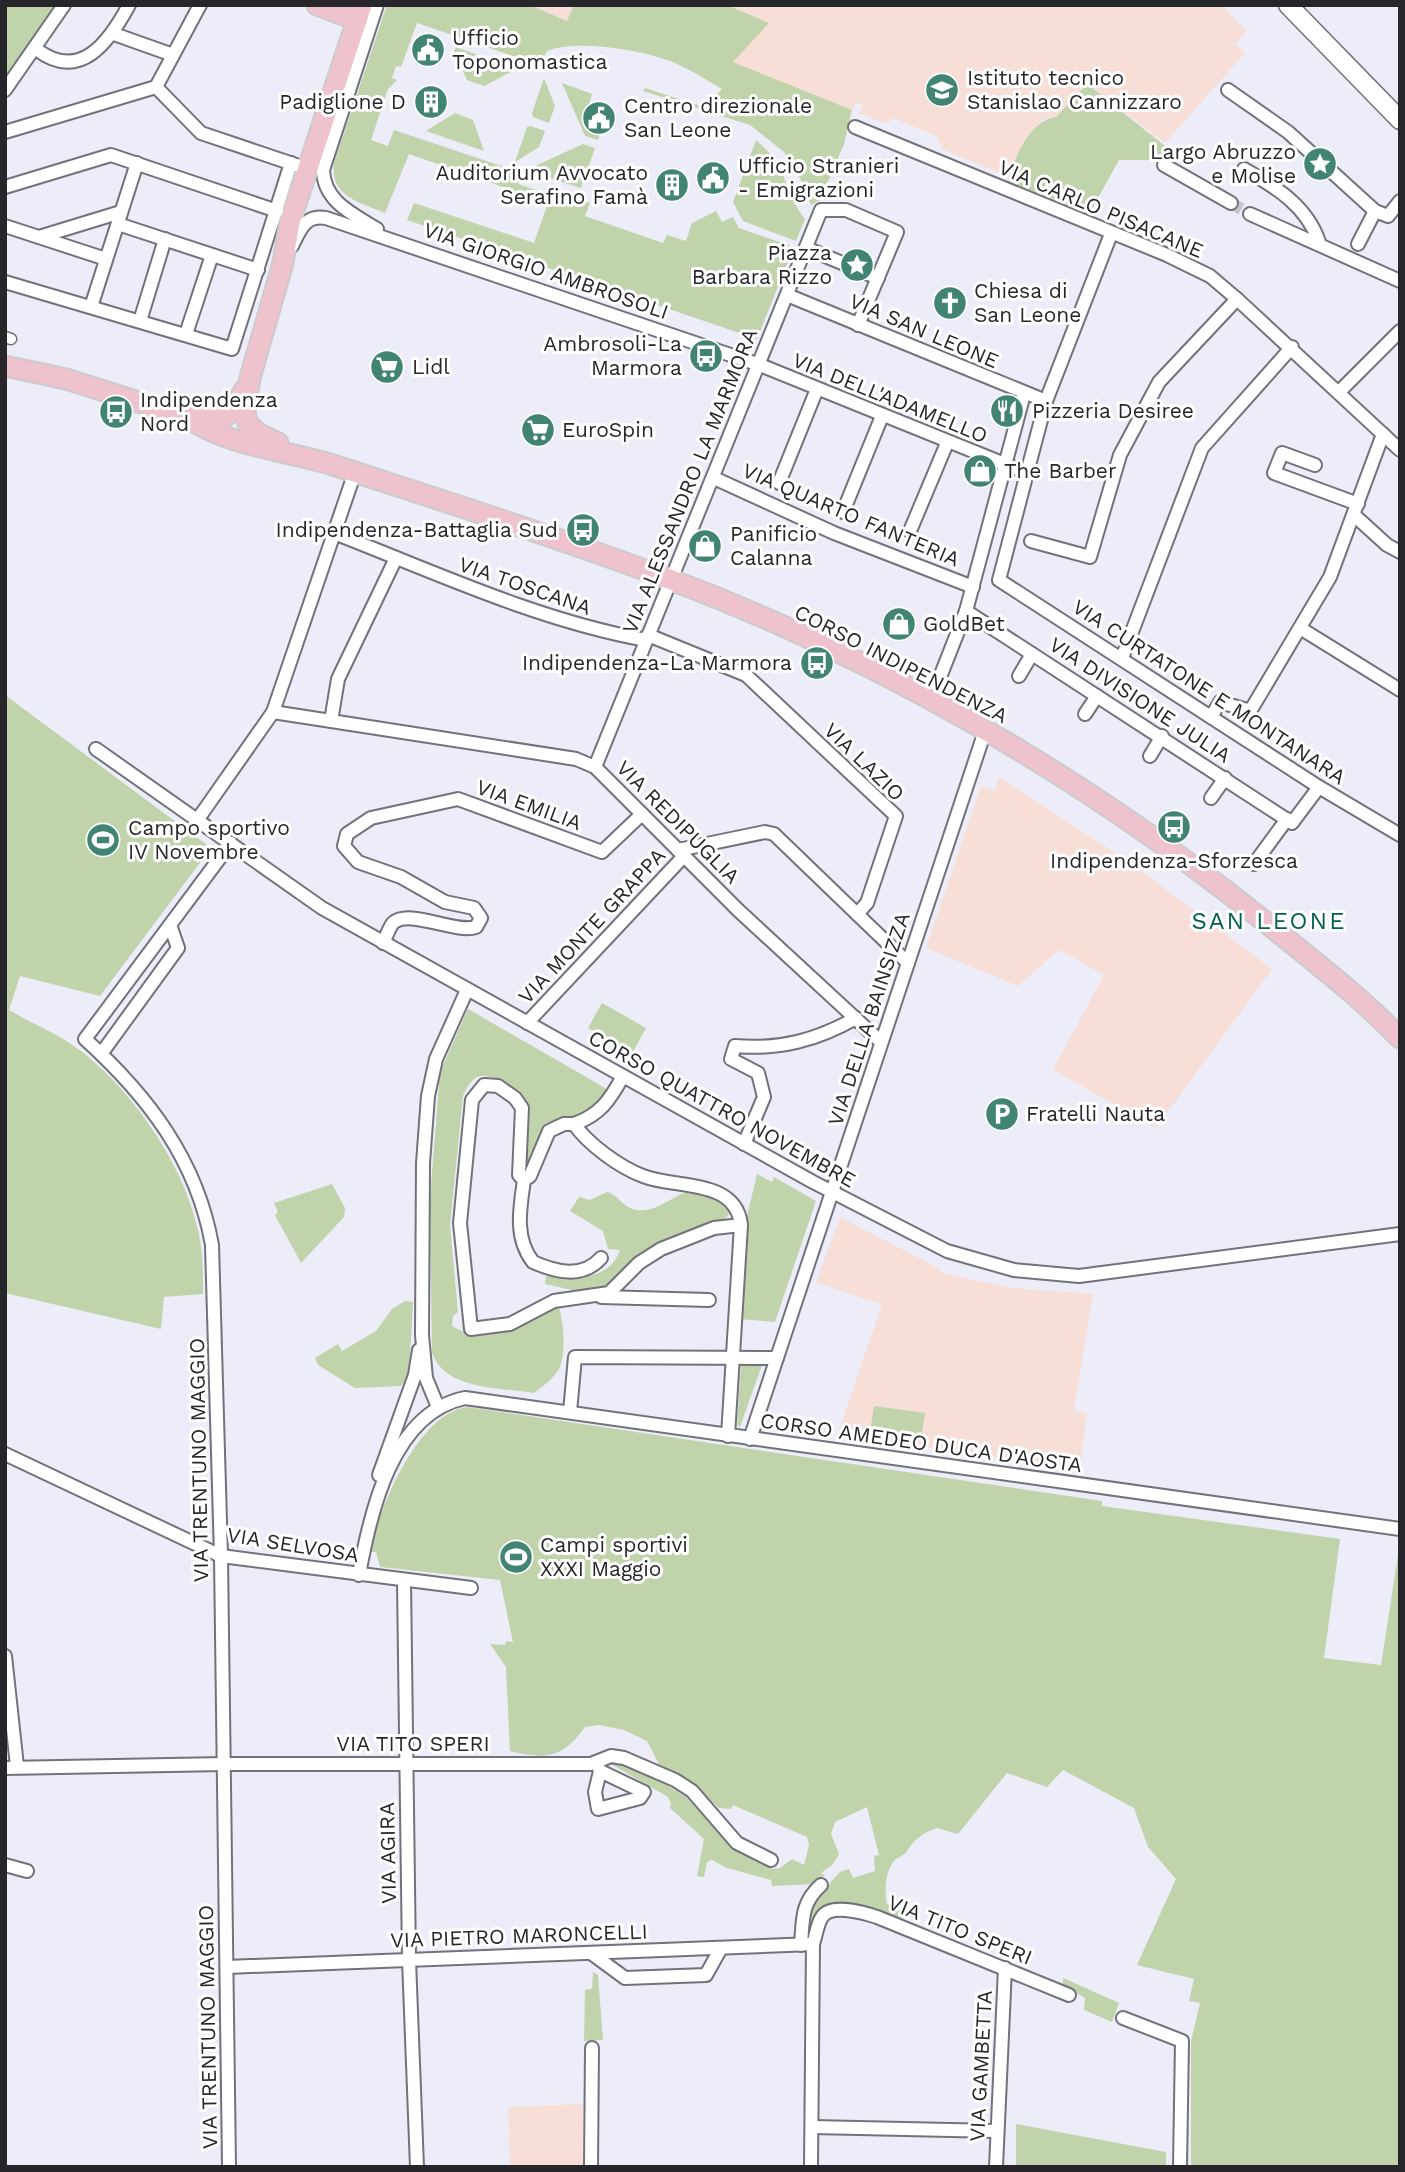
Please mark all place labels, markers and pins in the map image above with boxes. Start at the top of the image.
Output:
place label: Ufficio Toponomastica [452,25,607,74]
public building icon: Ufficio Toponomastica [409,31,447,69]
place label: Istituto tecnico Stanislao Cannizzaro [967,65,1182,114]
school or university icon: Istituto tecnico Stanislao Cannizzaro [923,71,961,109]
building icon: Padiglione D [412,83,450,121]
place label: Padiglione D [279,89,406,114]
place label: Centro direzionale San Leone [624,93,812,142]
public building icon: Centro direzionale San Leone [580,99,618,137]
place label: Largo Abruzzo e Molise [1150,139,1296,188]
place icon: Largo Abruzzo e Molise [1301,145,1339,183]
place label: Ufficio Stranieri - Emigrazioni [738,153,899,202]
public building icon: Ufficio Stranieri - Emigrazioni [694,159,732,197]
place label: Auditorium Avvocato Serafino Famà [436,160,648,209]
building icon: Auditorium Avvocato Serafino Famà [653,166,691,204]
place label: Piazza Barbara Rizzo [692,240,832,289]
place icon: Piazza Barbara Rizzo [838,246,876,284]
place label: Chiesa di San Leone [974,278,1081,327]
church icon: Chiesa di San Leone [931,284,969,322]
place label: Ambrosoli-La Marmora [543,331,682,380]
bus stop icon: Ambrosoli-La Marmora [687,337,725,375]
supermarket icon: Lidl [368,348,406,386]
place label: Lidl [412,354,450,379]
place label: Indipendenza Nord [140,387,278,436]
restaurant icon: Pizzeria Desiree [988,392,1026,430]
bus stop icon: Indipendenza Nord [97,393,135,431]
place label: Pizzeria Desiree [1032,398,1194,423]
supermarket icon: EuroSpin [519,411,557,449]
place label: EuroSpin [562,417,654,442]
shop icon: The Barber [961,452,999,490]
place label: The Barber [1004,458,1117,483]
bus stop icon: Indipendenza-Battaglia Sud [564,511,602,549]
place label: Indipendenza-Battaglia Sud [276,517,558,542]
place label: Panificio Calanna [730,521,817,570]
shop icon: Panificio Calanna [686,527,724,565]
shop icon: GoldBet [880,605,918,643]
place label: GoldBet [923,611,1005,636]
bus stop icon: Indipendenza-La Marmora [798,644,836,682]
place label: Indipendenza-La Marmora [522,650,792,675]
bus stop icon: Indipendenza-Sforzesca [1155,808,1193,846]
place label: Campo sportivo IV Novembre [128,815,290,864]
sports icon: Campo sportivo IV Novembre [84,821,122,859]
place label: Indipendenza-Sforzesca [1050,848,1298,873]
parking icon: Fratelli Nauta [983,1095,1021,1133]
place label: Fratelli Nauta [1026,1101,1165,1126]
place label: Campi sportivi XXXI Maggio [540,1532,688,1581]
sports icon: Campi sportivi XXXI Maggio [497,1538,535,1576]

